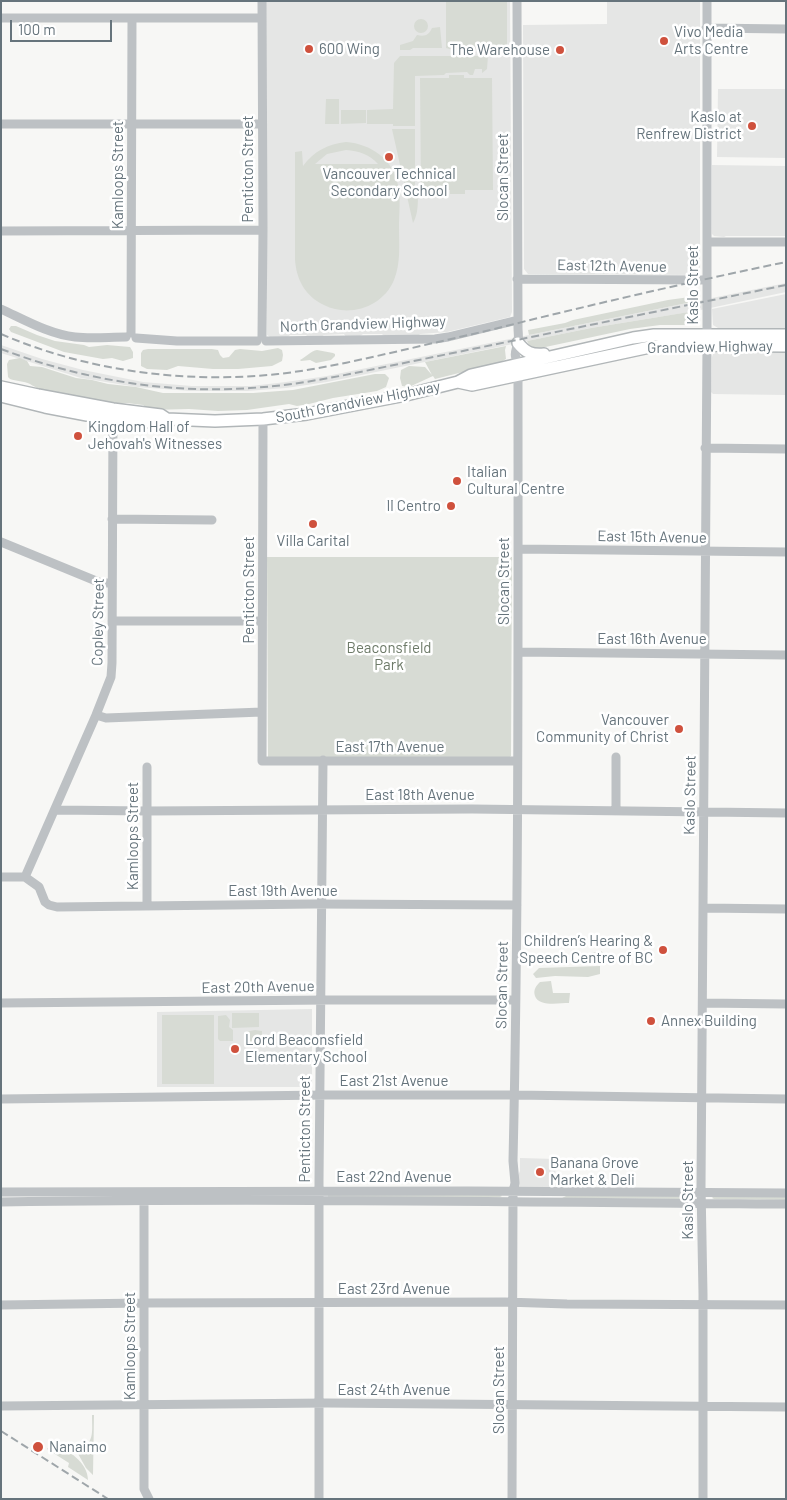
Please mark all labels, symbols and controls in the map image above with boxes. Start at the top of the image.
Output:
scale bar [12,10,115,42]
text: 100 m [18,20,56,38]
place label: Vivo Media Arts Centre [674,23,748,58]
marker: Vivo Media Arts Centre [658,35,670,47]
place label: 600 Wing [319,40,380,58]
place label: The Warehouse [450,41,550,59]
marker: 600 Wing [303,43,315,55]
marker: The Warehouse [554,44,566,56]
place label: Kaslo at Renfrew District [636,108,742,143]
street label: Penticton Street [239,115,257,223]
marker: Kaslo at Renfrew District [746,120,758,132]
street label: Kamloops Street [109,121,127,229]
street label: Slocan Street [494,133,512,221]
marker: Vancouver Technical Secondary School [383,151,395,163]
place label: Vancouver Technical Secondary School [322,165,456,200]
street label: Kaslo Street [684,245,702,325]
street label: East 12th Avenue [557,256,667,276]
street label: North Grandview Highway [280,312,446,336]
street label: Grandview Highway [647,337,773,357]
street label: South Grandview Highway [274,377,442,427]
place label: Kingdom Hall of Jehovah's Witnesses [88,418,222,453]
marker: Kingdom Hall of Jehovah's Witnesses [72,430,84,442]
place label: Italian Cultural Centre [467,463,565,498]
marker: Italian Cultural Centre [451,475,463,487]
place label: Il Centro [386,497,441,515]
marker: Il Centro [445,500,457,512]
marker: Villa Carital [307,518,319,530]
street label: East 15th Avenue [597,527,707,547]
place label: Villa Carital [277,532,349,550]
street label: Penticton Street [240,536,258,644]
street label: Slocan Street [495,537,513,625]
street label: Copley Street [88,578,108,666]
street label: East 16th Avenue [597,630,707,648]
park label: Beaconsfield Park [346,639,432,674]
place label: Vancouver Community of Christ [536,711,669,746]
marker: Vancouver Community of Christ [673,723,685,735]
street label: East 17th Avenue [336,738,444,756]
street label: Kaslo Street [680,755,700,835]
street label: Kamloops Street [124,782,142,890]
street label: East 18th Avenue [365,786,475,804]
street label: East 19th Avenue [228,882,338,900]
place label: Children’s Hearing & Speech Centre of BC [519,932,653,967]
street label: Slocan Street [492,941,512,1029]
marker: Children’s Hearing & Speech Centre of BC [657,944,669,956]
street label: East 20th Avenue [201,977,315,997]
place label: Annex Building [661,1012,757,1030]
marker: Annex Building [645,1015,657,1027]
place label: Lord Beaconsfield Elementary School [245,1031,367,1066]
marker: Lord Beaconsfield Elementary School [229,1043,241,1055]
street label: East 21st Avenue [340,1072,448,1090]
street label: Penticton Street [296,1075,314,1183]
place label: Banana Grove Market & Deli [550,1154,639,1189]
street label: Kaslo Street [679,1160,697,1240]
marker: Banana Grove Market & Deli [534,1166,546,1178]
street label: East 22nd Avenue [336,1168,452,1186]
street label: East 23rd Avenue [338,1280,450,1298]
street label: Kamloops Street [121,1292,139,1400]
street label: Slocan Street [490,1346,508,1434]
street label: East 24th Avenue [338,1381,450,1399]
place label: Nanaimo [49,1438,107,1456]
marker: Nanaimo [31,1440,45,1454]

